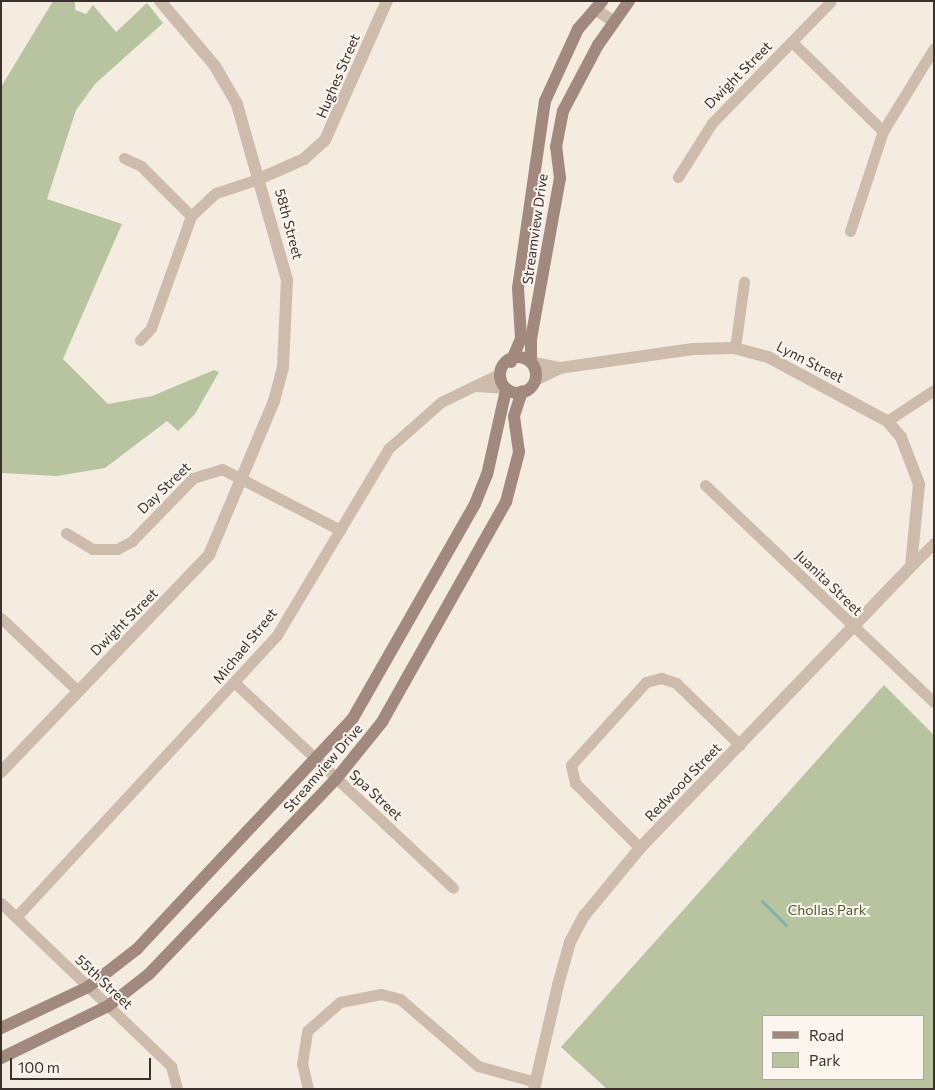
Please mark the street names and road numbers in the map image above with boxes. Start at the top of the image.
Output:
street label: Hughes Street [313,31,363,121]
street label: Dwight Street [701,38,775,112]
street label: Streamview Drive [519,173,551,285]
street label: 58th Street [271,187,307,261]
street label: Lynn Street [774,338,846,386]
street label: Day Street [134,459,194,517]
street label: Juanita Street [792,547,866,619]
street label: Dwight Street [87,585,161,659]
street label: Michael Street [209,605,281,687]
street label: Streamview Drive [280,720,366,816]
street label: Redwood Street [641,739,725,825]
street label: Spa Street [346,766,406,824]
street label: 55th Street [72,951,136,1013]

